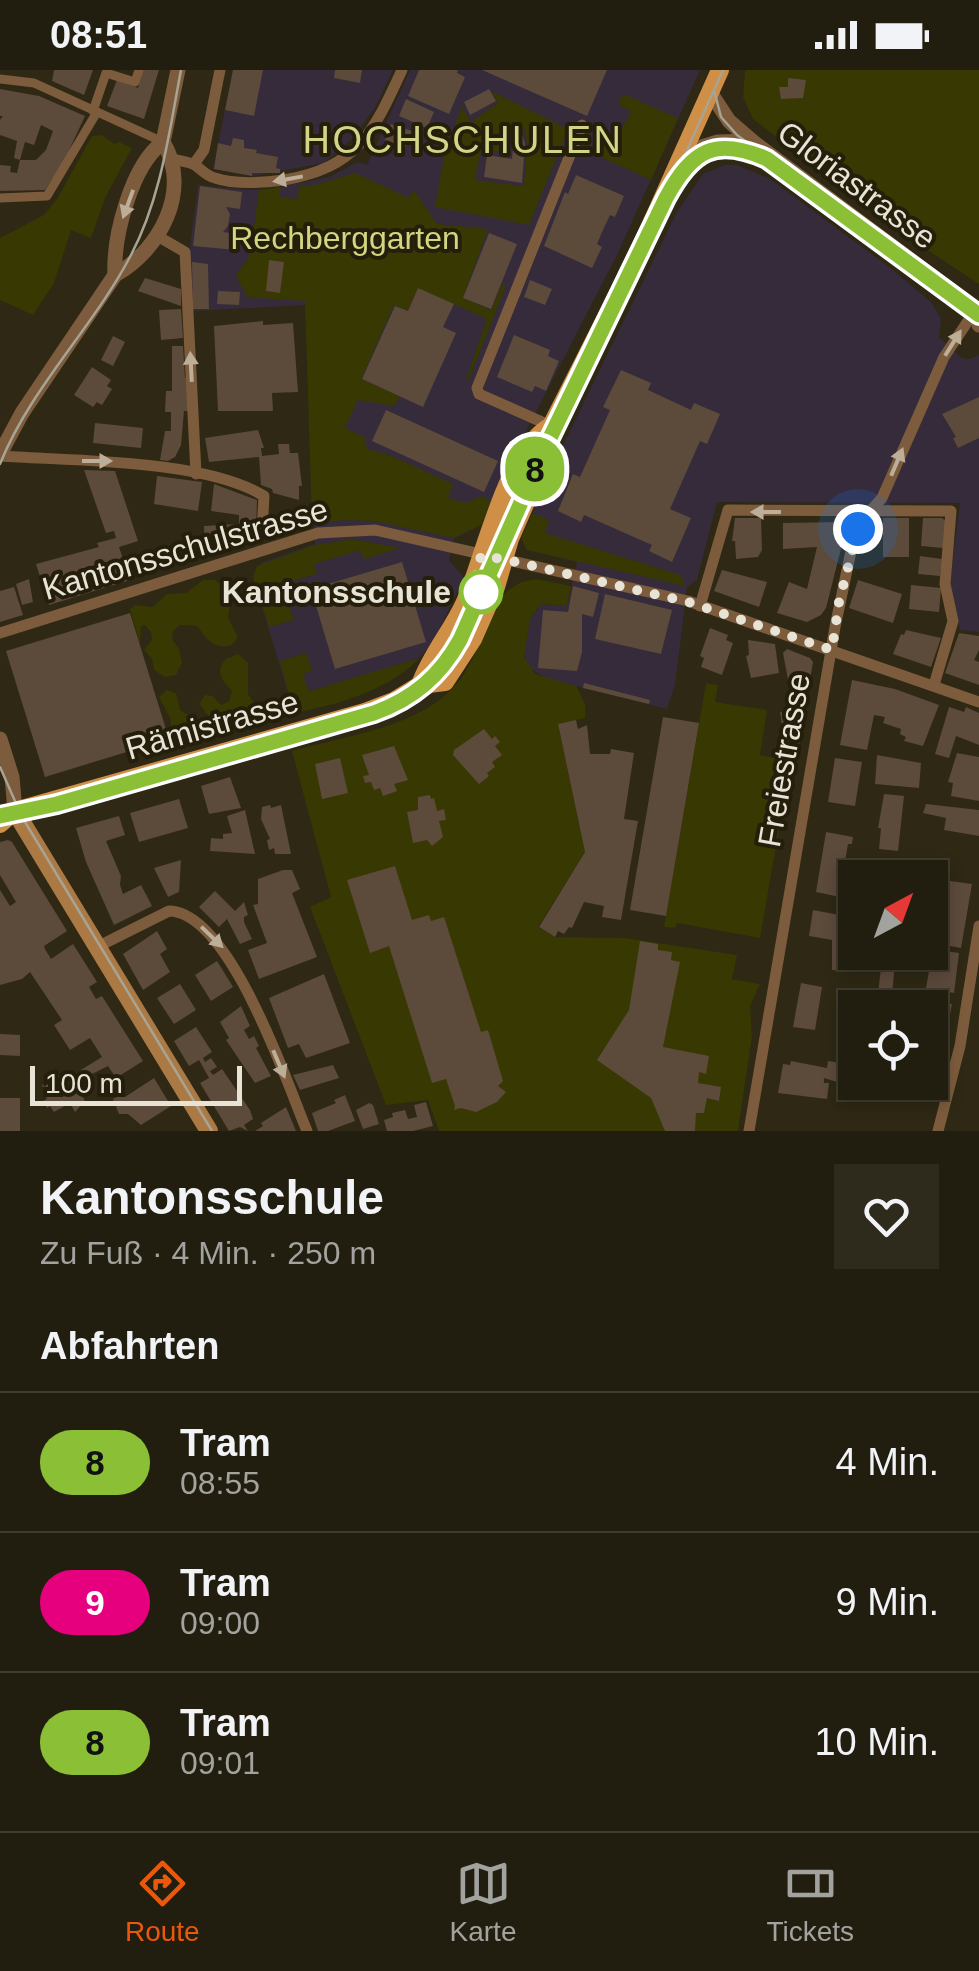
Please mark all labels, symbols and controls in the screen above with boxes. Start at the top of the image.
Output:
text: 08:51 [50,14,147,56]
street label: Gloriastrasse [771,114,943,256]
district label: HOCHSCHULEN [303,119,623,161]
one-way arrow [272,172,303,187]
one-way arrow [120,190,135,220]
park label: Rechberggarten [230,220,460,256]
one-way arrow [943,329,961,357]
one-way arrow [183,351,199,383]
line badge: 8 [502,436,568,502]
one-way arrow [890,447,906,477]
text: 8 [525,450,545,489]
one-way arrow [82,453,114,469]
street label: Kantonsschulstrasse [38,491,332,607]
one-way arrow [750,504,782,520]
your location [833,504,883,554]
marker: Kantonsschule [460,571,502,613]
place label: Kantonsschule [222,574,451,610]
street label: Freiestrasse [751,670,817,850]
street label: Rämistrasse [122,683,302,767]
north arrow [838,860,948,970]
map controls [838,860,948,1100]
one-way arrow [199,925,223,948]
button: locate [838,990,948,1100]
one-way arrow [271,1049,287,1079]
scale bar [30,1061,242,1106]
text: 100 m [45,1068,123,1099]
button: heart [834,1164,939,1269]
text: Kantonsschule [40,1171,384,1224]
text: Zu Fuß · 4 Min. · 250 m [40,1235,376,1271]
text: Abfahrten [40,1325,219,1367]
text: Tram [180,1422,271,1464]
text: 4 Min. [836,1441,939,1483]
text: 8 [85,1443,105,1482]
text: 08:55 [180,1465,260,1501]
text: Tram [180,1562,271,1604]
text: 9 Min. [836,1581,939,1623]
text: 9 [85,1583,105,1622]
text: 09:00 [180,1605,260,1641]
text: Tram [180,1702,271,1744]
text: 10 Min. [814,1721,939,1763]
text: 8 [85,1723,105,1762]
text: 09:01 [180,1745,260,1781]
tab: Route [125,1856,200,1948]
tab: Karte [450,1856,516,1948]
tab: Tickets [766,1856,854,1948]

